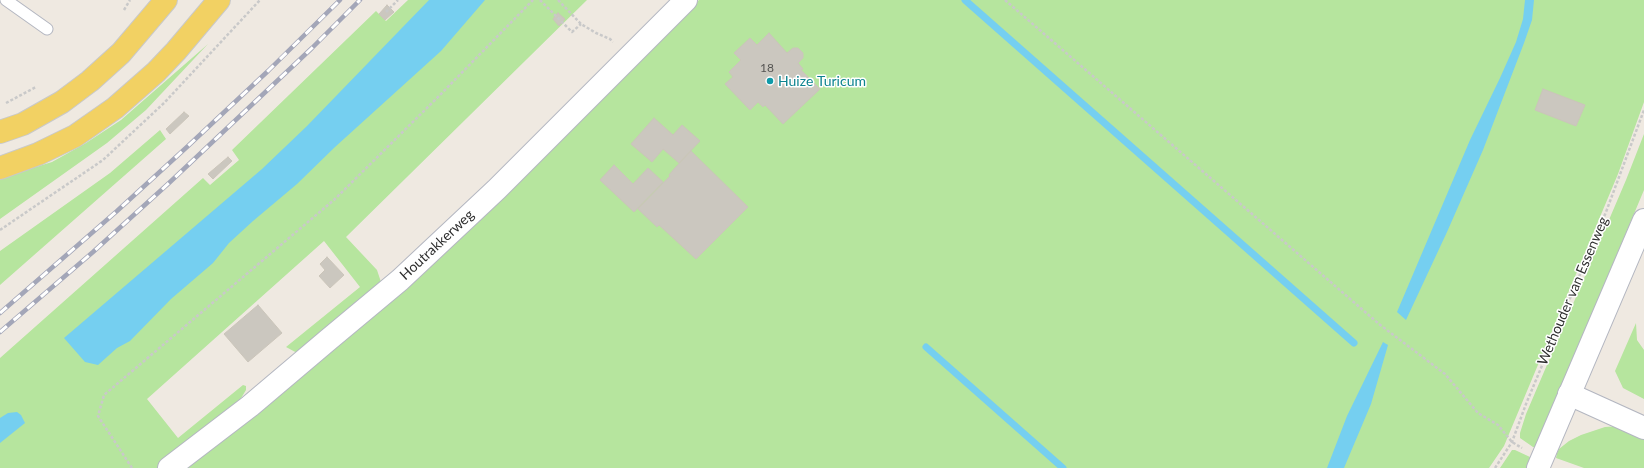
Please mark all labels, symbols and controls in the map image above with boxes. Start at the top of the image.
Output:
house number: 18 [760,61,774,75]
place label: Huize Turicum [778,73,866,89]
marker: Huize Turicum [765,76,775,86]
street label: Houtrakkerweg [397,206,477,284]
street label: Wethouder van Essenweg [1534,214,1612,368]

